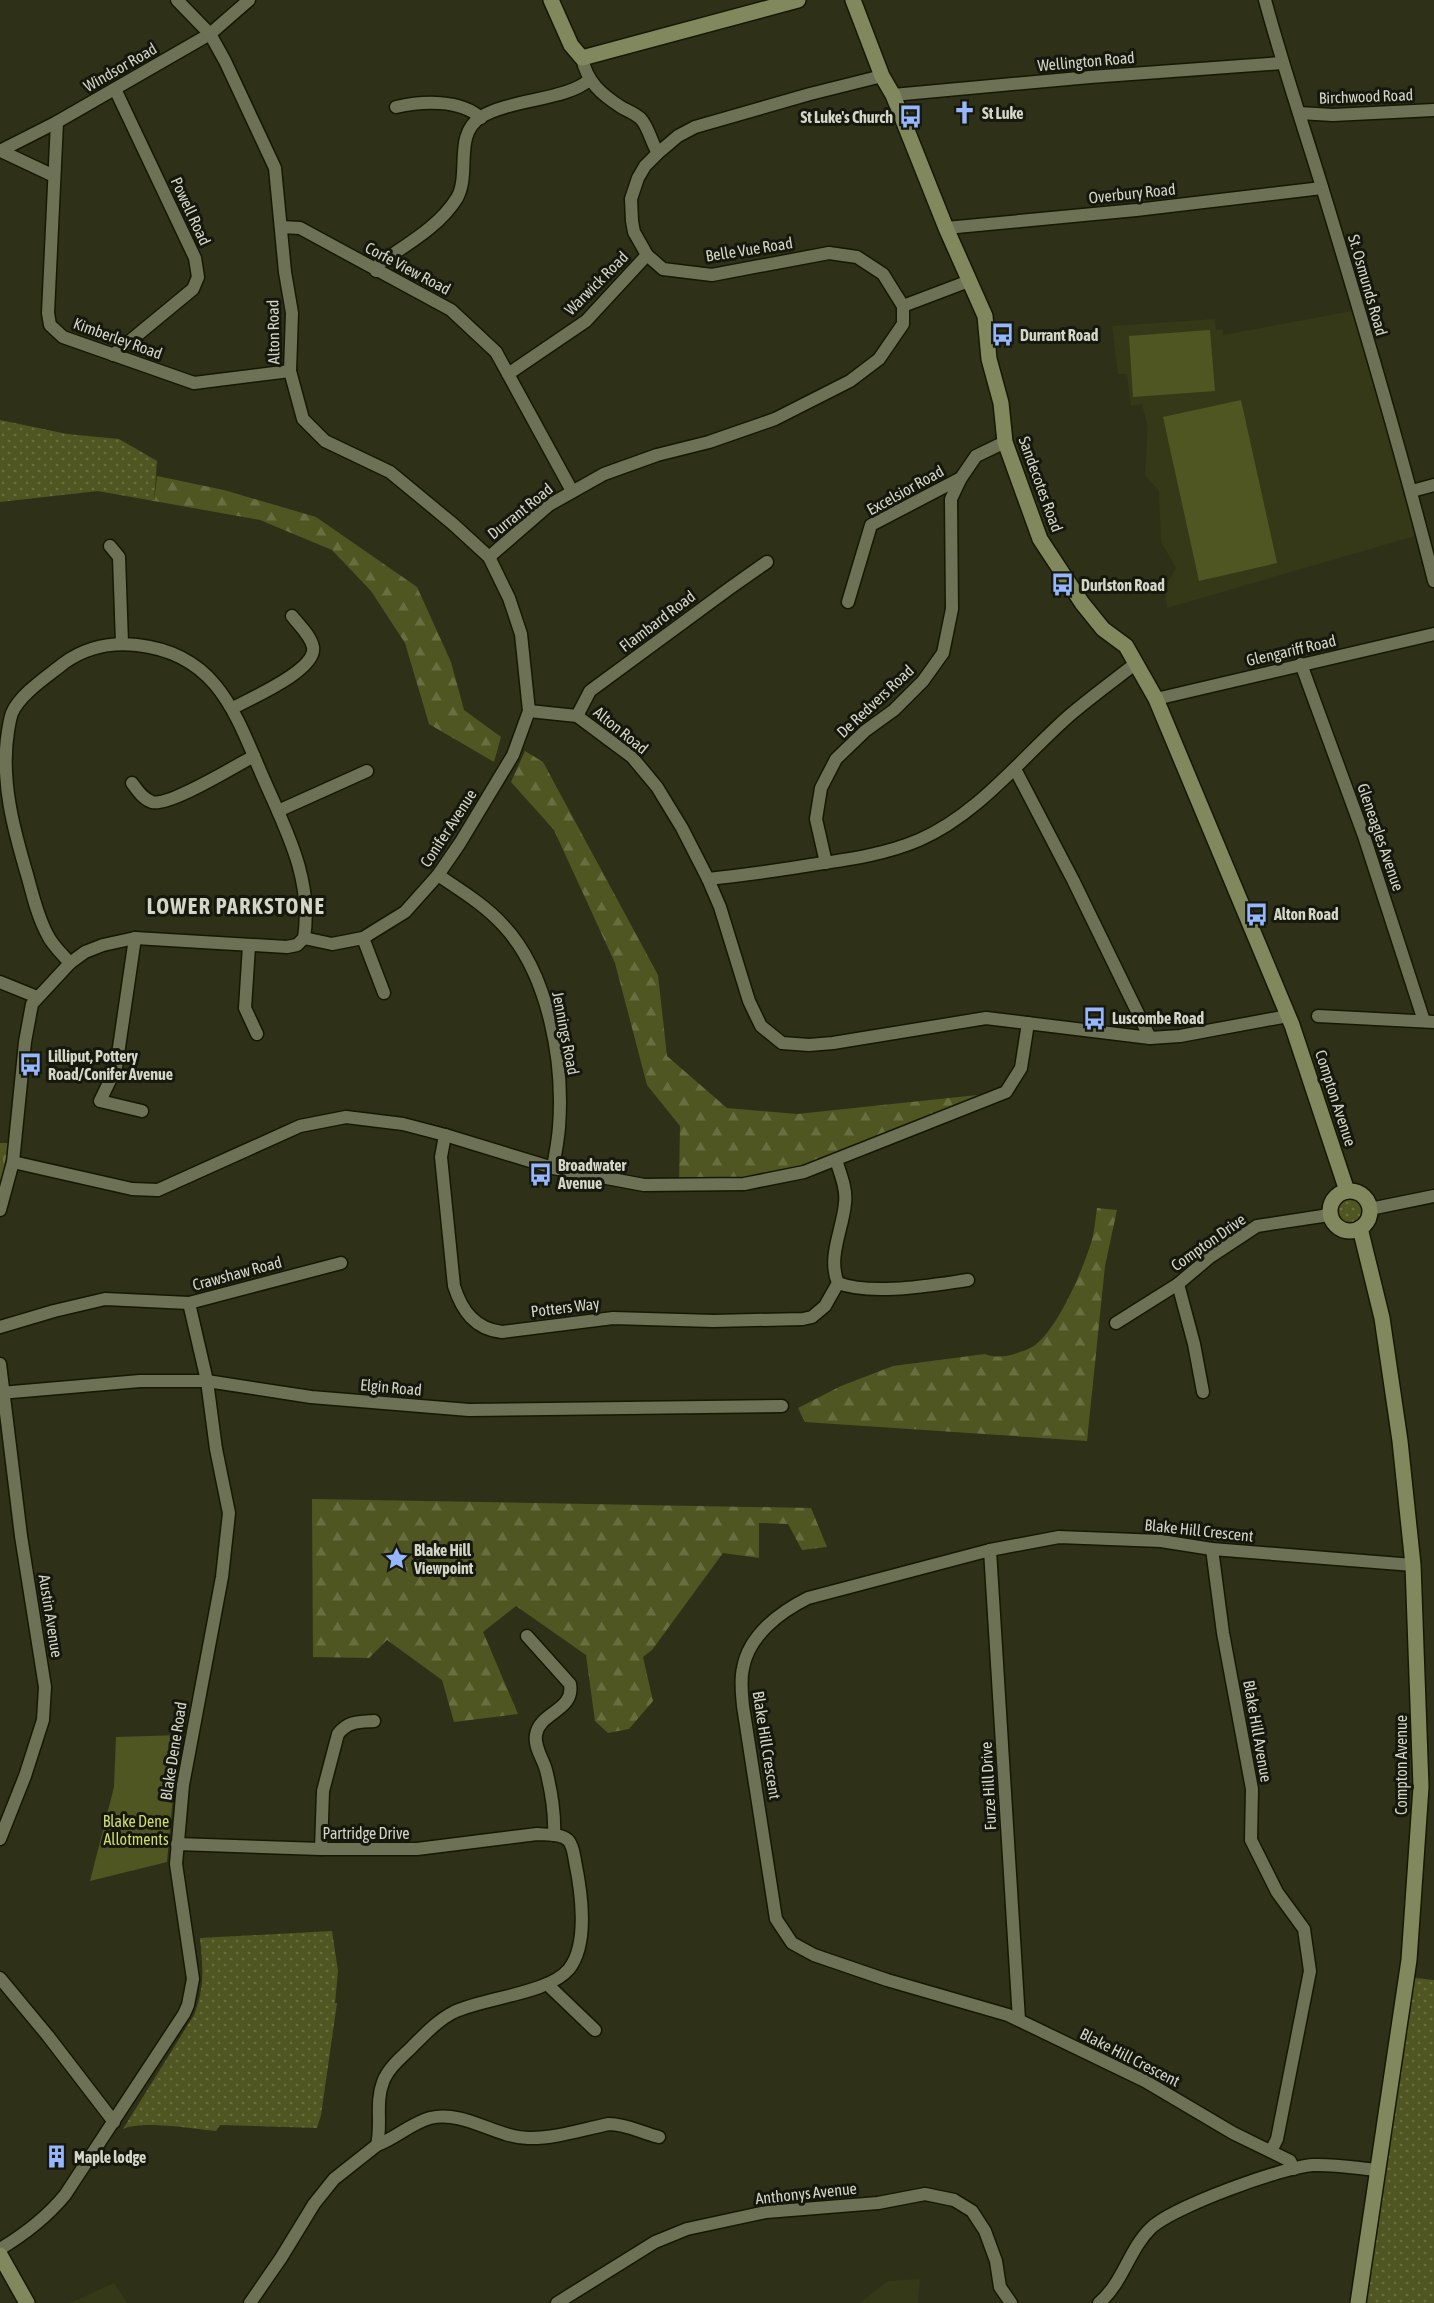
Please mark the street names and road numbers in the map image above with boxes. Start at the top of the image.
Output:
street label: Windsor Road [80,39,160,95]
street label: Wellington Road [1037,48,1136,75]
street label: Birchwood Road [1319,85,1413,107]
street label: Powell Road [167,174,215,248]
street label: Overbury Road [1088,179,1176,207]
street label: St. Osmunds Road [1345,232,1391,338]
street label: Belle Vue Road [704,233,794,265]
street label: Corfe View Road [362,238,454,298]
street label: Warwick Road [561,248,631,318]
street label: Alton Road [263,300,283,364]
street label: Kimberley Road [71,314,165,363]
street label: Sandecotes Road [1015,434,1067,534]
street label: Excelsior Road [864,462,946,518]
street label: Durrant Road [484,479,556,543]
street label: Flambard Road [616,587,698,655]
street label: Glengariff Road [1244,631,1338,670]
street label: De Redvers Road [833,661,917,741]
street label: Alton Road [590,703,652,757]
street label: Gleneagles Avenue [1353,781,1408,894]
street label: Conifer Avenue [416,786,480,870]
street label: Jennings Road [548,990,583,1076]
street label: Compton Avenue [1311,1048,1360,1149]
street label: Compton Drive [1167,1210,1249,1275]
street label: Crawshaw Road [190,1252,284,1294]
street label: Potters Way [530,1294,601,1321]
street label: Elgin Road [359,1375,423,1400]
street label: Blake Hill Crescent [1144,1515,1255,1545]
street label: Austin Avenue [36,1573,66,1659]
street label: Blake Hill Avenue [1240,1679,1276,1783]
street label: Blake Hill Crescent [750,1690,785,1801]
street label: Blake Dene Road [156,1700,190,1802]
street label: Compton Avenue [1392,1715,1411,1815]
street label: Furze Hill Drive [977,1741,999,1831]
street label: Partridge Drive [322,1824,410,1843]
street label: Blake Hill Crescent [1077,2024,1183,2090]
street label: Anthonys Avenue [754,2179,858,2208]

